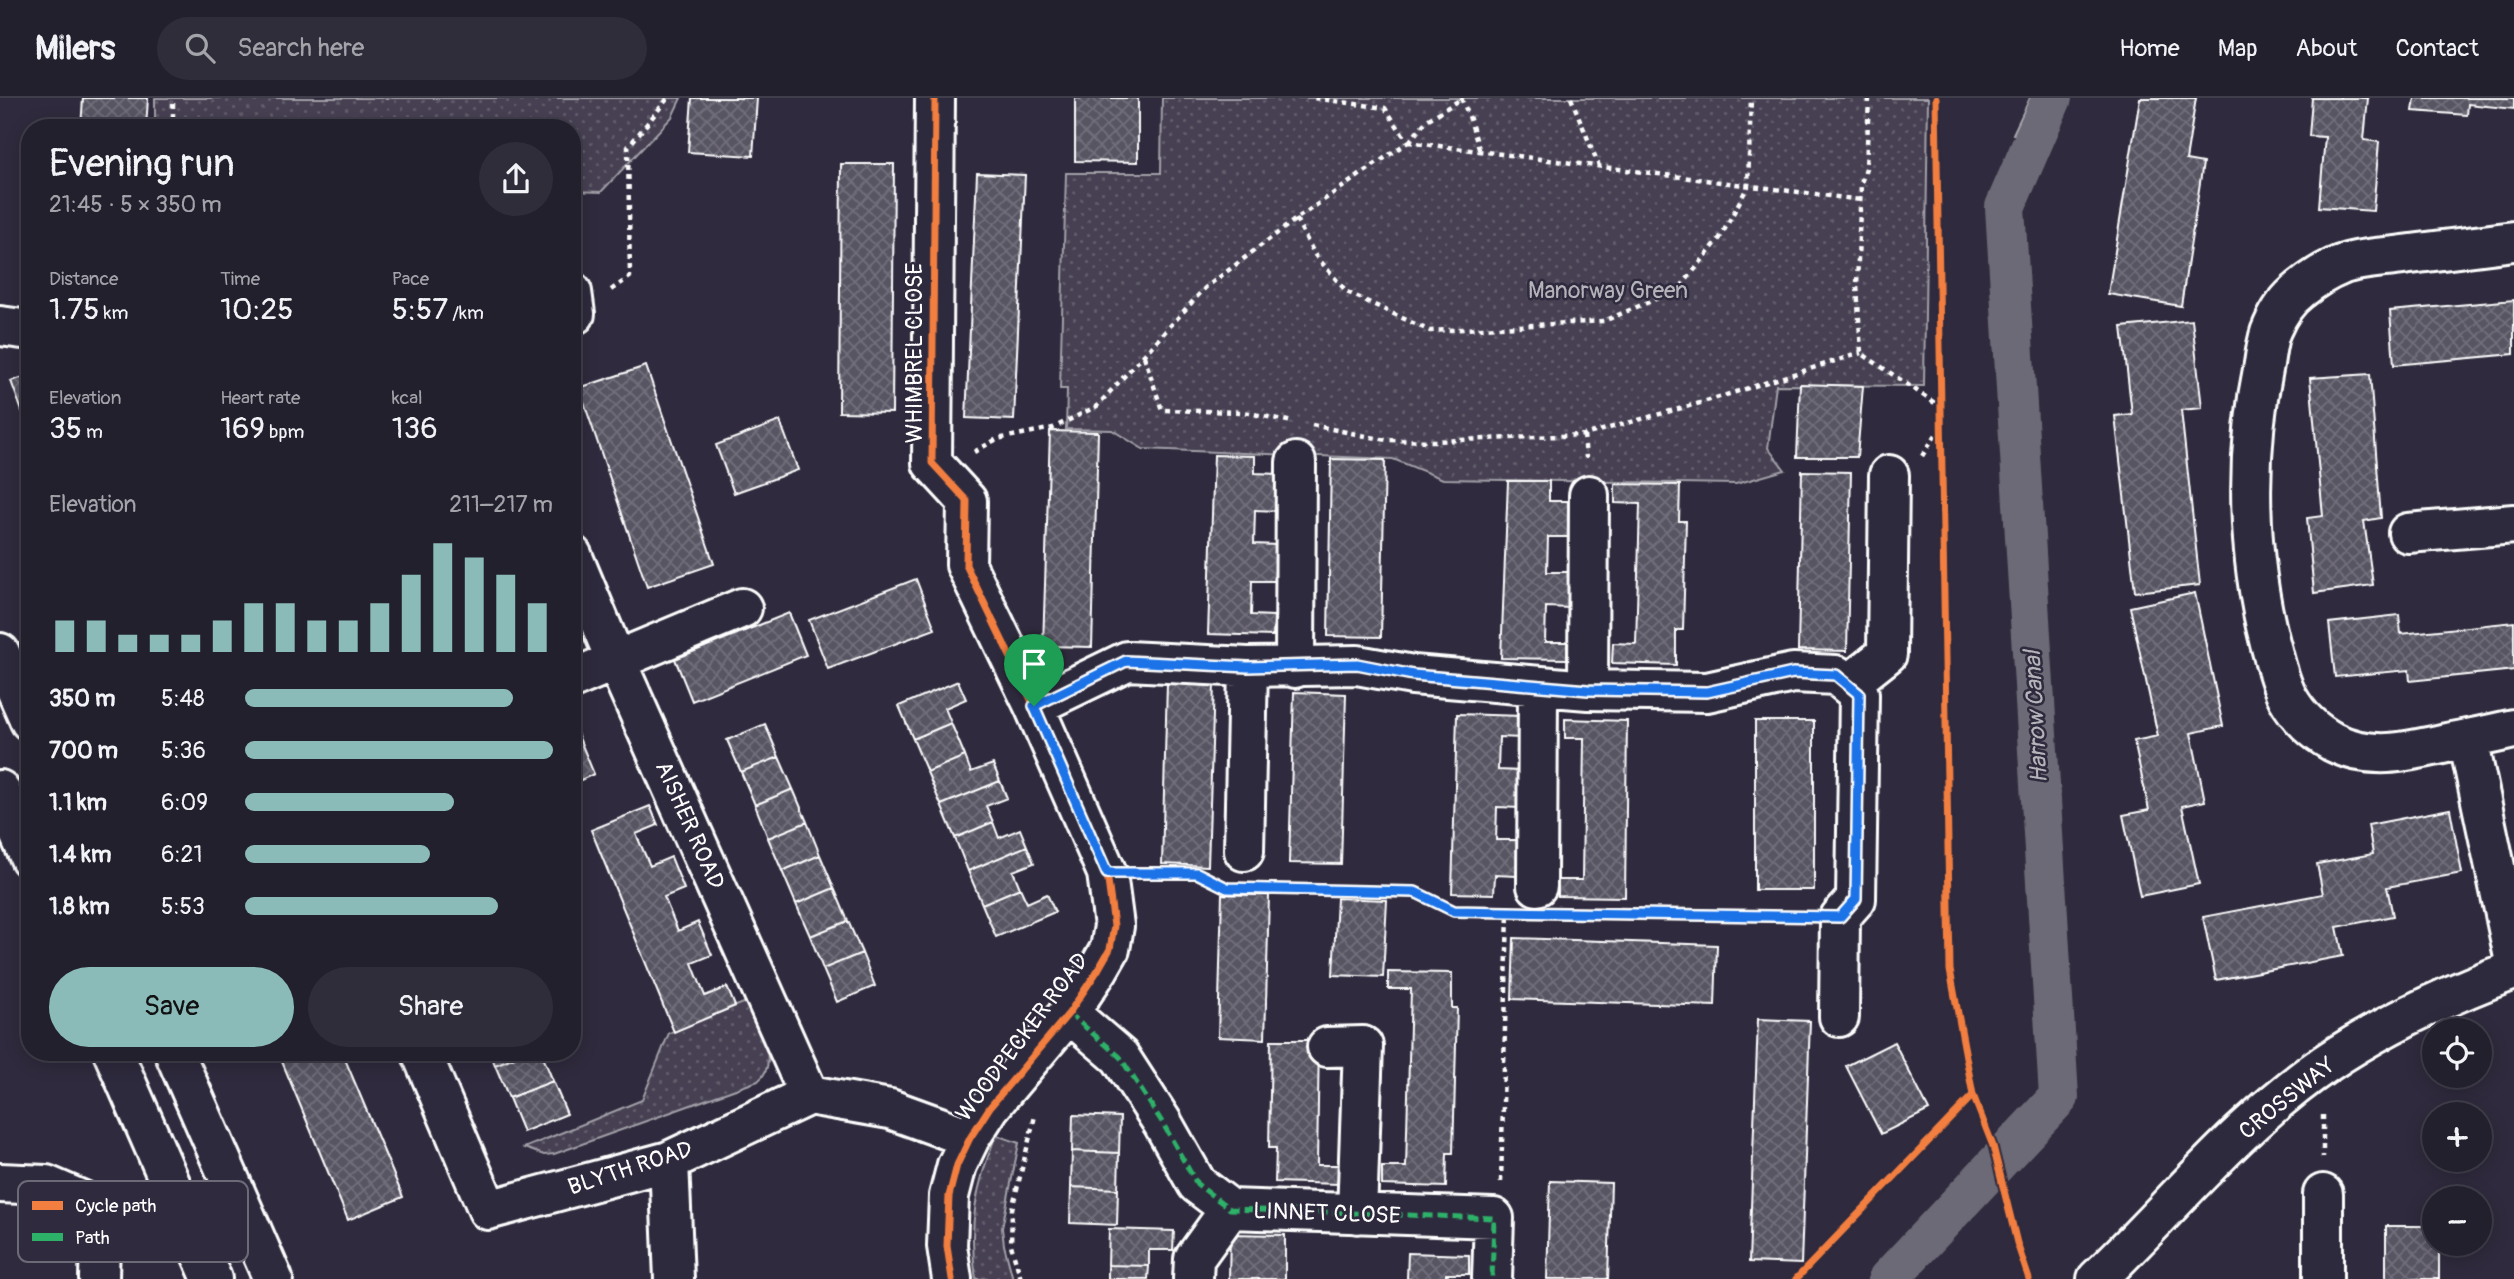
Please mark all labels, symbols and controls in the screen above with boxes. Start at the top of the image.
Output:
search box [157,17,647,80]
text: Milers [35,28,115,69]
icon: search [181,29,219,67]
text: Search here [237,32,364,64]
text: Home [2119,34,2180,63]
text: Map [2218,34,2258,63]
text: About [2296,34,2358,63]
text: Contact [2396,34,2479,63]
text: Evening run [49,140,235,188]
button: share [479,142,553,216]
text: 21:45 · 5 × 350 m [49,190,222,219]
street label: WHIMBREL CLOSE [900,263,929,443]
text: Distance [49,267,118,291]
text: Time [220,267,260,291]
text: Pace [392,267,429,291]
park label: Manorway Green [1528,276,1688,305]
text: 1.75 [49,291,99,328]
text: 10:25 [220,291,294,328]
text: 5:57 [392,291,448,328]
text: km [99,301,128,325]
text: /km [448,301,484,325]
text: Elevation [49,386,121,410]
text: Heart rate [220,386,300,410]
text: kcal [392,386,423,410]
text: 35 [49,410,82,447]
text: 169 [220,410,265,447]
text: 136 [392,410,438,447]
text: m [82,420,103,444]
text: bpm [265,420,304,444]
text: Elevation [49,490,137,519]
text: 211–217 m [449,490,553,519]
pin [1004,634,1064,706]
icon: arrive [1015,645,1053,683]
water label: Harrow Canal [2018,648,2054,784]
text: 350 m [49,684,115,713]
text: 5:48 [161,684,205,713]
text: 700 m [49,736,118,765]
text: 5:36 [161,736,206,765]
street label: AISHER ROAD [649,757,731,893]
text: 1.1 km [49,788,107,817]
text: 6:09 [161,788,208,817]
text: 1.4 km [49,840,111,869]
text: 6:21 [161,840,202,869]
text: 1.8 km [49,892,110,921]
text: 5:53 [161,892,205,921]
street label: WOODPECKER ROAD [949,947,1095,1127]
button: Save [49,967,294,1047]
button: Share [308,967,553,1047]
map controls [2422,1018,2492,1256]
button: locate [2422,1018,2492,1088]
street label: CROSSWAY [2233,1050,2341,1146]
button: + [2422,1102,2492,1172]
street label: BLYTH ROAD [564,1134,696,1202]
legend [18,1181,248,1262]
button: − [2422,1186,2492,1256]
text: Cycle path [75,1194,156,1218]
street label: LINNET CLOSE [1253,1196,1401,1230]
text: Path [75,1226,110,1250]

